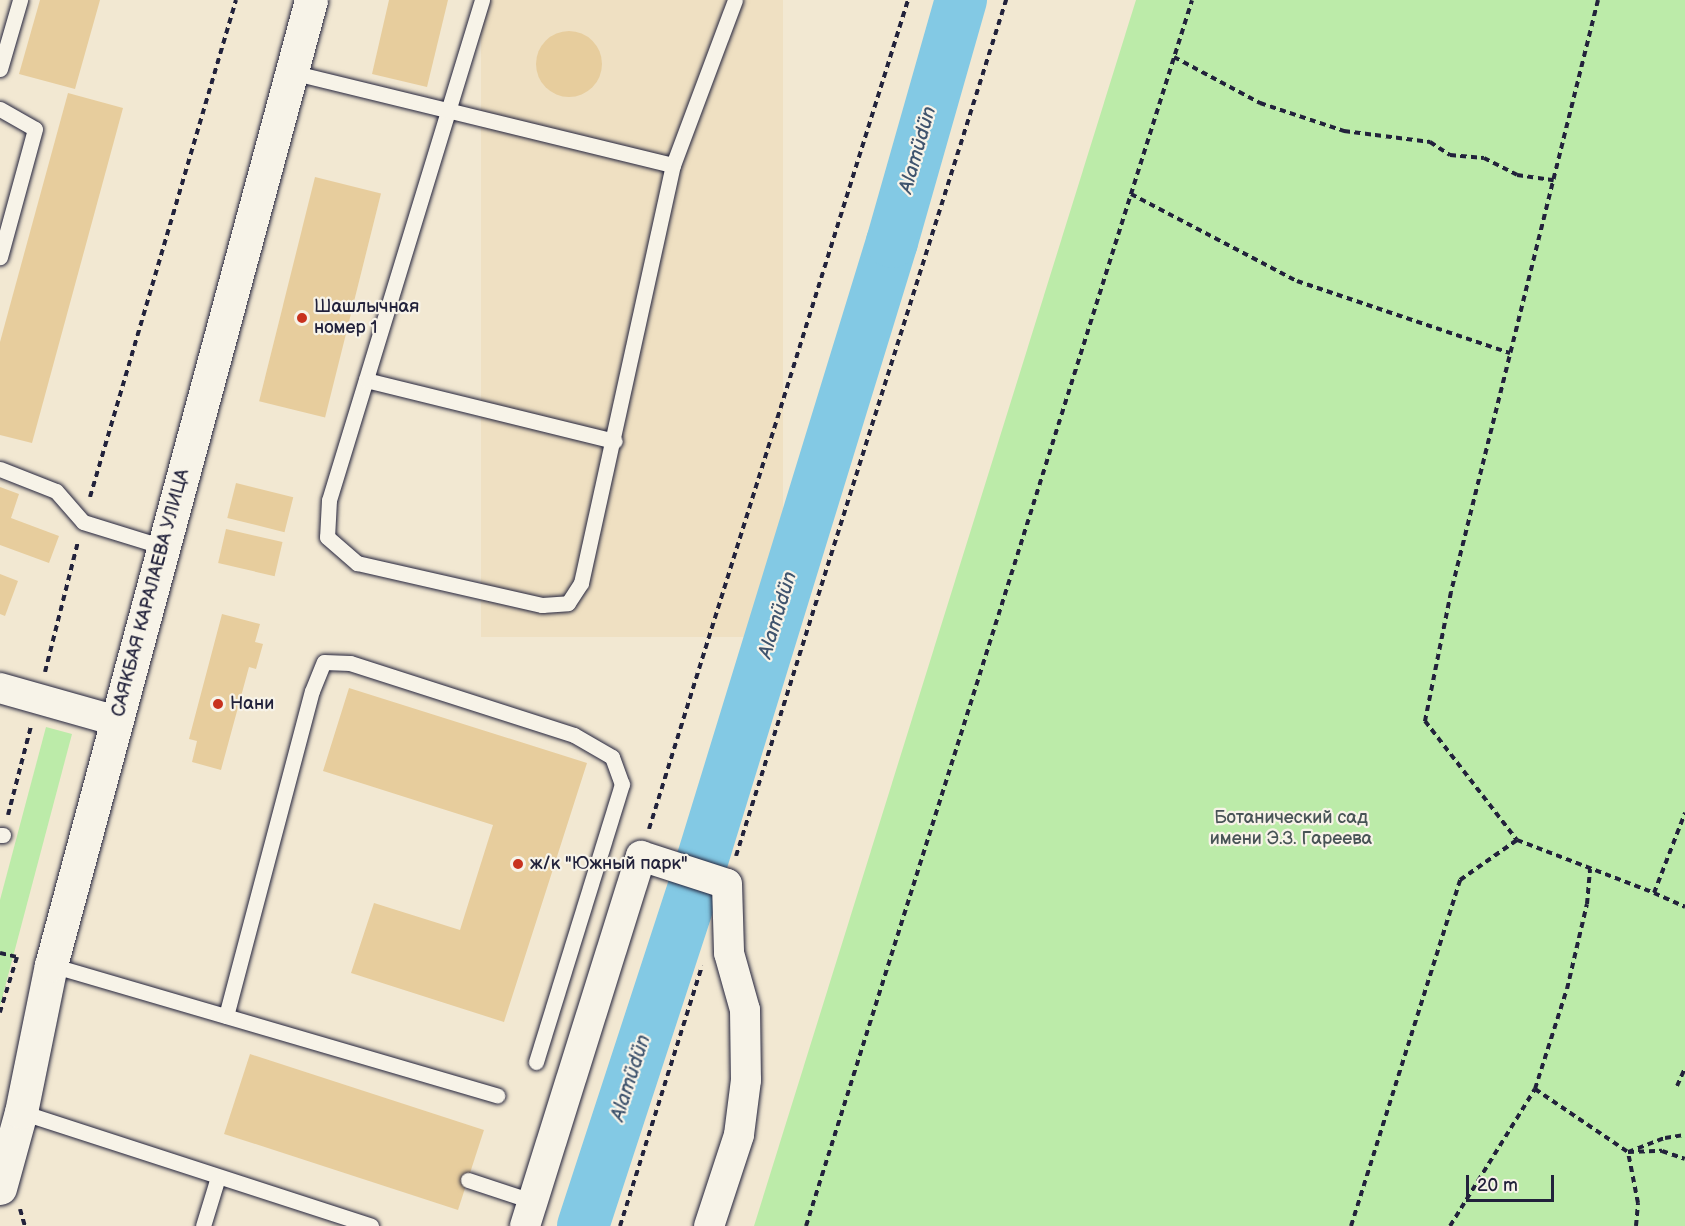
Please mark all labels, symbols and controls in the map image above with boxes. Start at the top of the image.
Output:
water label: Alamüdün [894,104,942,196]
place label: Шашлычная номер 1 [314,297,419,340]
marker: Шашлычная номер 1 [295,311,309,325]
street label: САЯКБАЯ КАРАЛАЕВА УЛИЦА [108,467,194,719]
water label: Alamüdün [753,569,803,661]
place label: Нани [230,693,274,715]
marker: Нани [211,697,225,711]
park label: Ботанический сад имени Э.З. Гареева [1210,808,1372,850]
place label: ж/к "Южный парк" [530,853,688,875]
marker: ж/к "Южный парк" [511,857,525,871]
water label: Alamüdün [606,1032,656,1124]
scale bar [1469,1163,1558,1201]
text: 20 m [1477,1175,1518,1196]

